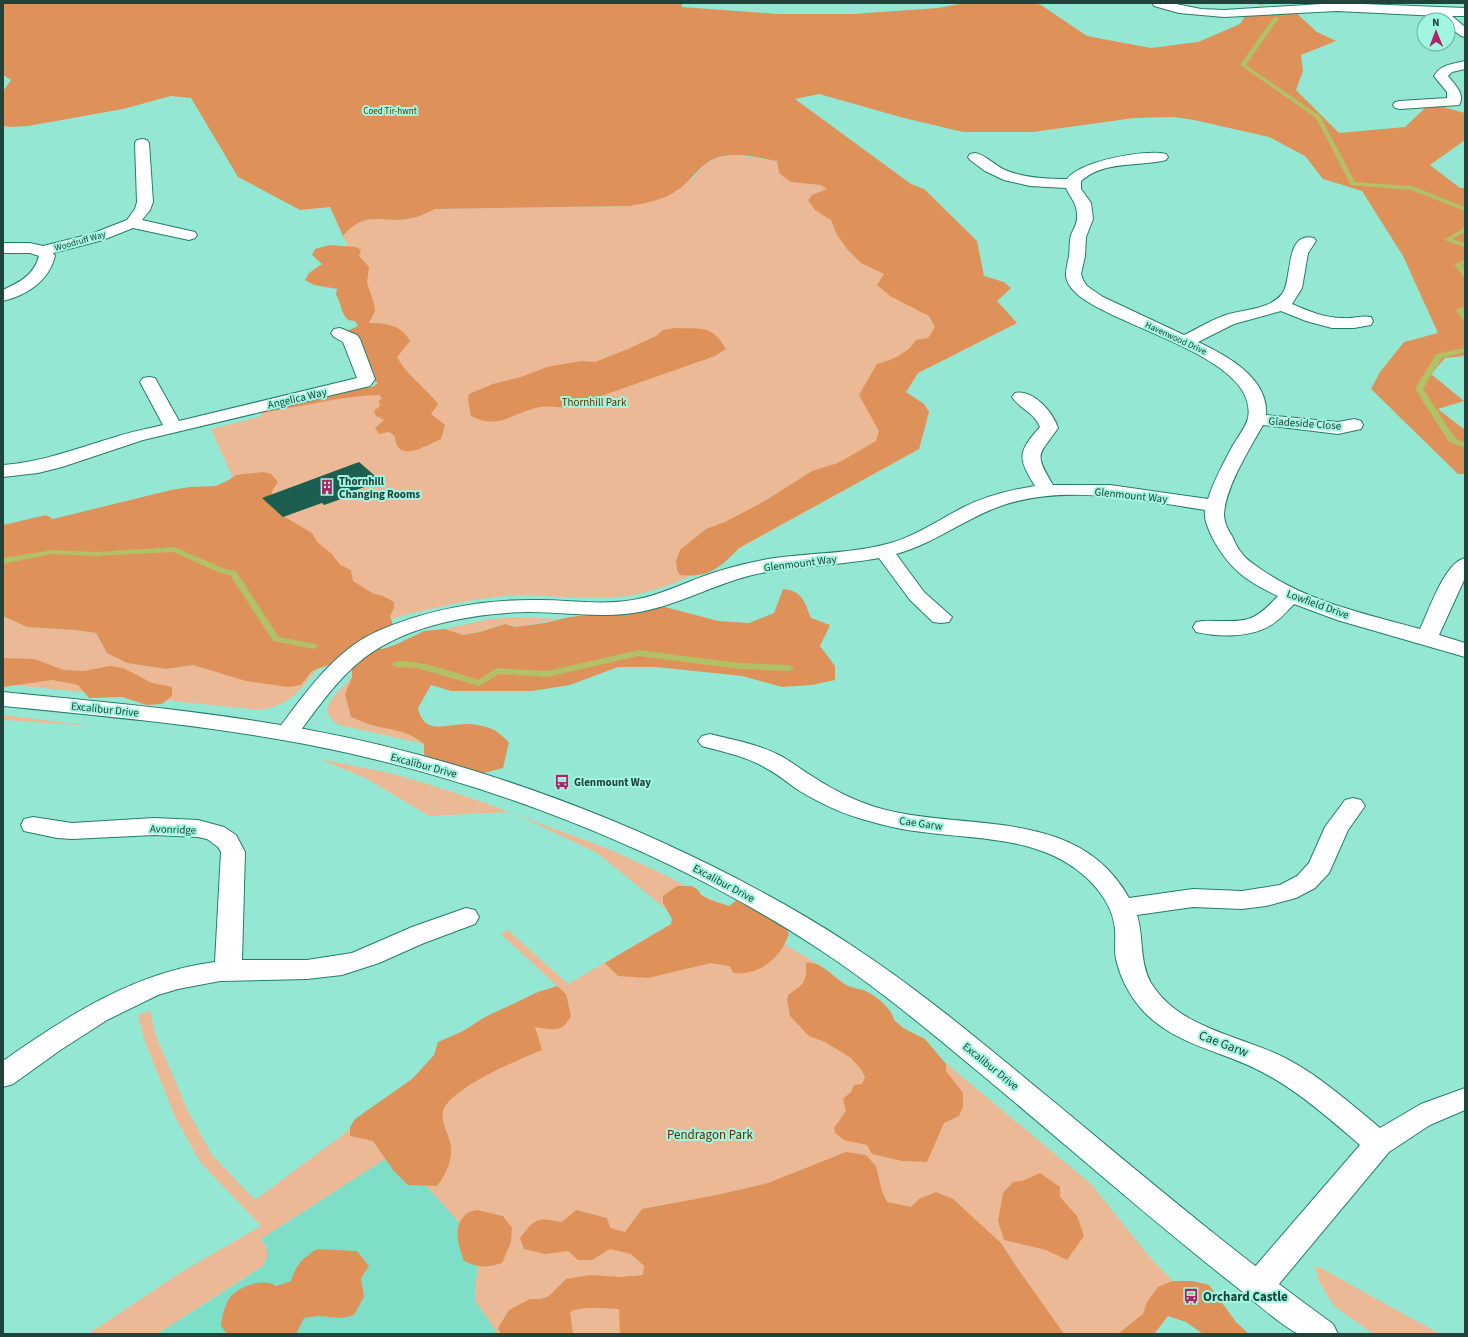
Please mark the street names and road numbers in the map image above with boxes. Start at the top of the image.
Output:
street label: Woodruff Way [53,228,108,255]
street label: Havenwood Drive [1143,319,1209,359]
street label: Angelica Way [266,384,328,413]
street label: Gladeside Close [1268,413,1342,434]
street label: Glenmount Way [1094,484,1168,507]
street label: Glenmount Way [763,552,837,575]
street label: Lowfield Drive [1285,586,1352,623]
street label: Excalibur Drive [70,698,140,721]
street label: Excalibur Drive [389,749,459,782]
street label: Cae Garw [898,813,944,834]
street label: Avonridge [150,821,197,838]
street label: Excalibur Drive [690,861,758,906]
street label: Cae Garw [1196,1026,1252,1062]
street label: Excalibur Drive [960,1039,1022,1094]

